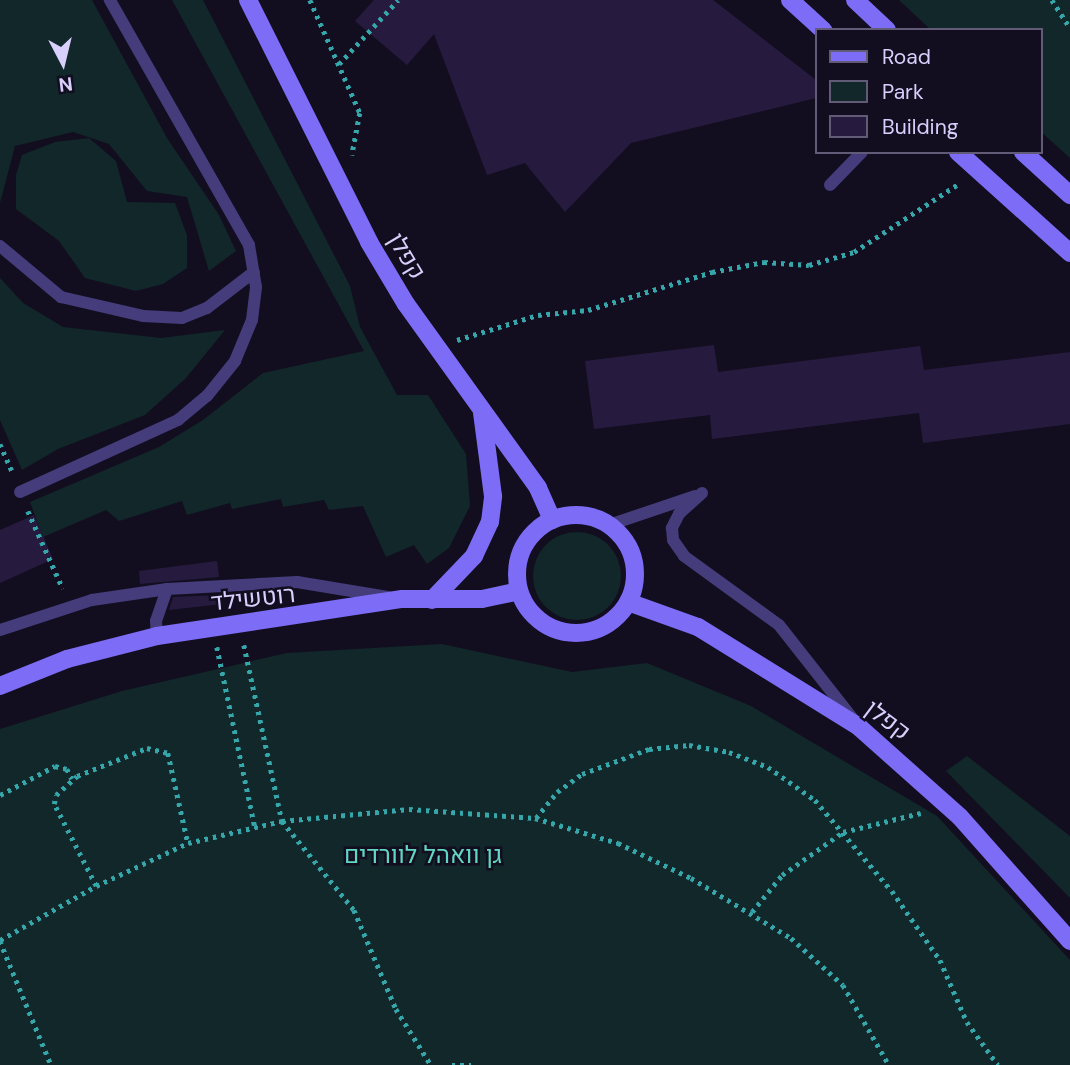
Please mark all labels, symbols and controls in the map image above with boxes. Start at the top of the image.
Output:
north arrow [28,28,98,98]
legend [814,28,1042,154]
text: Road [882,43,931,71]
text: N [57,71,74,98]
text: Park [882,78,923,106]
text: Building [882,113,958,141]
street label: קפלן [382,227,432,285]
street label: רוטשילד [209,579,297,617]
street label: קפלן [860,694,916,746]
park label: גן וואהל לוורדים [344,841,502,869]

